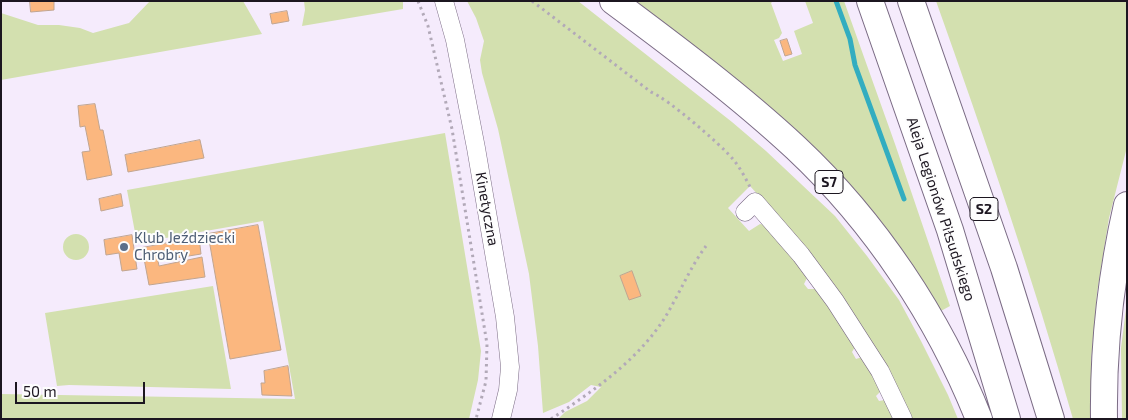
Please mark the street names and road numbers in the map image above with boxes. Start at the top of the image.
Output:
street label: Aleja Legionów Piłsudskiego [903,115,979,303]
road number: S7 [815,170,843,193]
street label: Kinetyczna [472,171,502,247]
road number: S2 [970,198,998,220]

